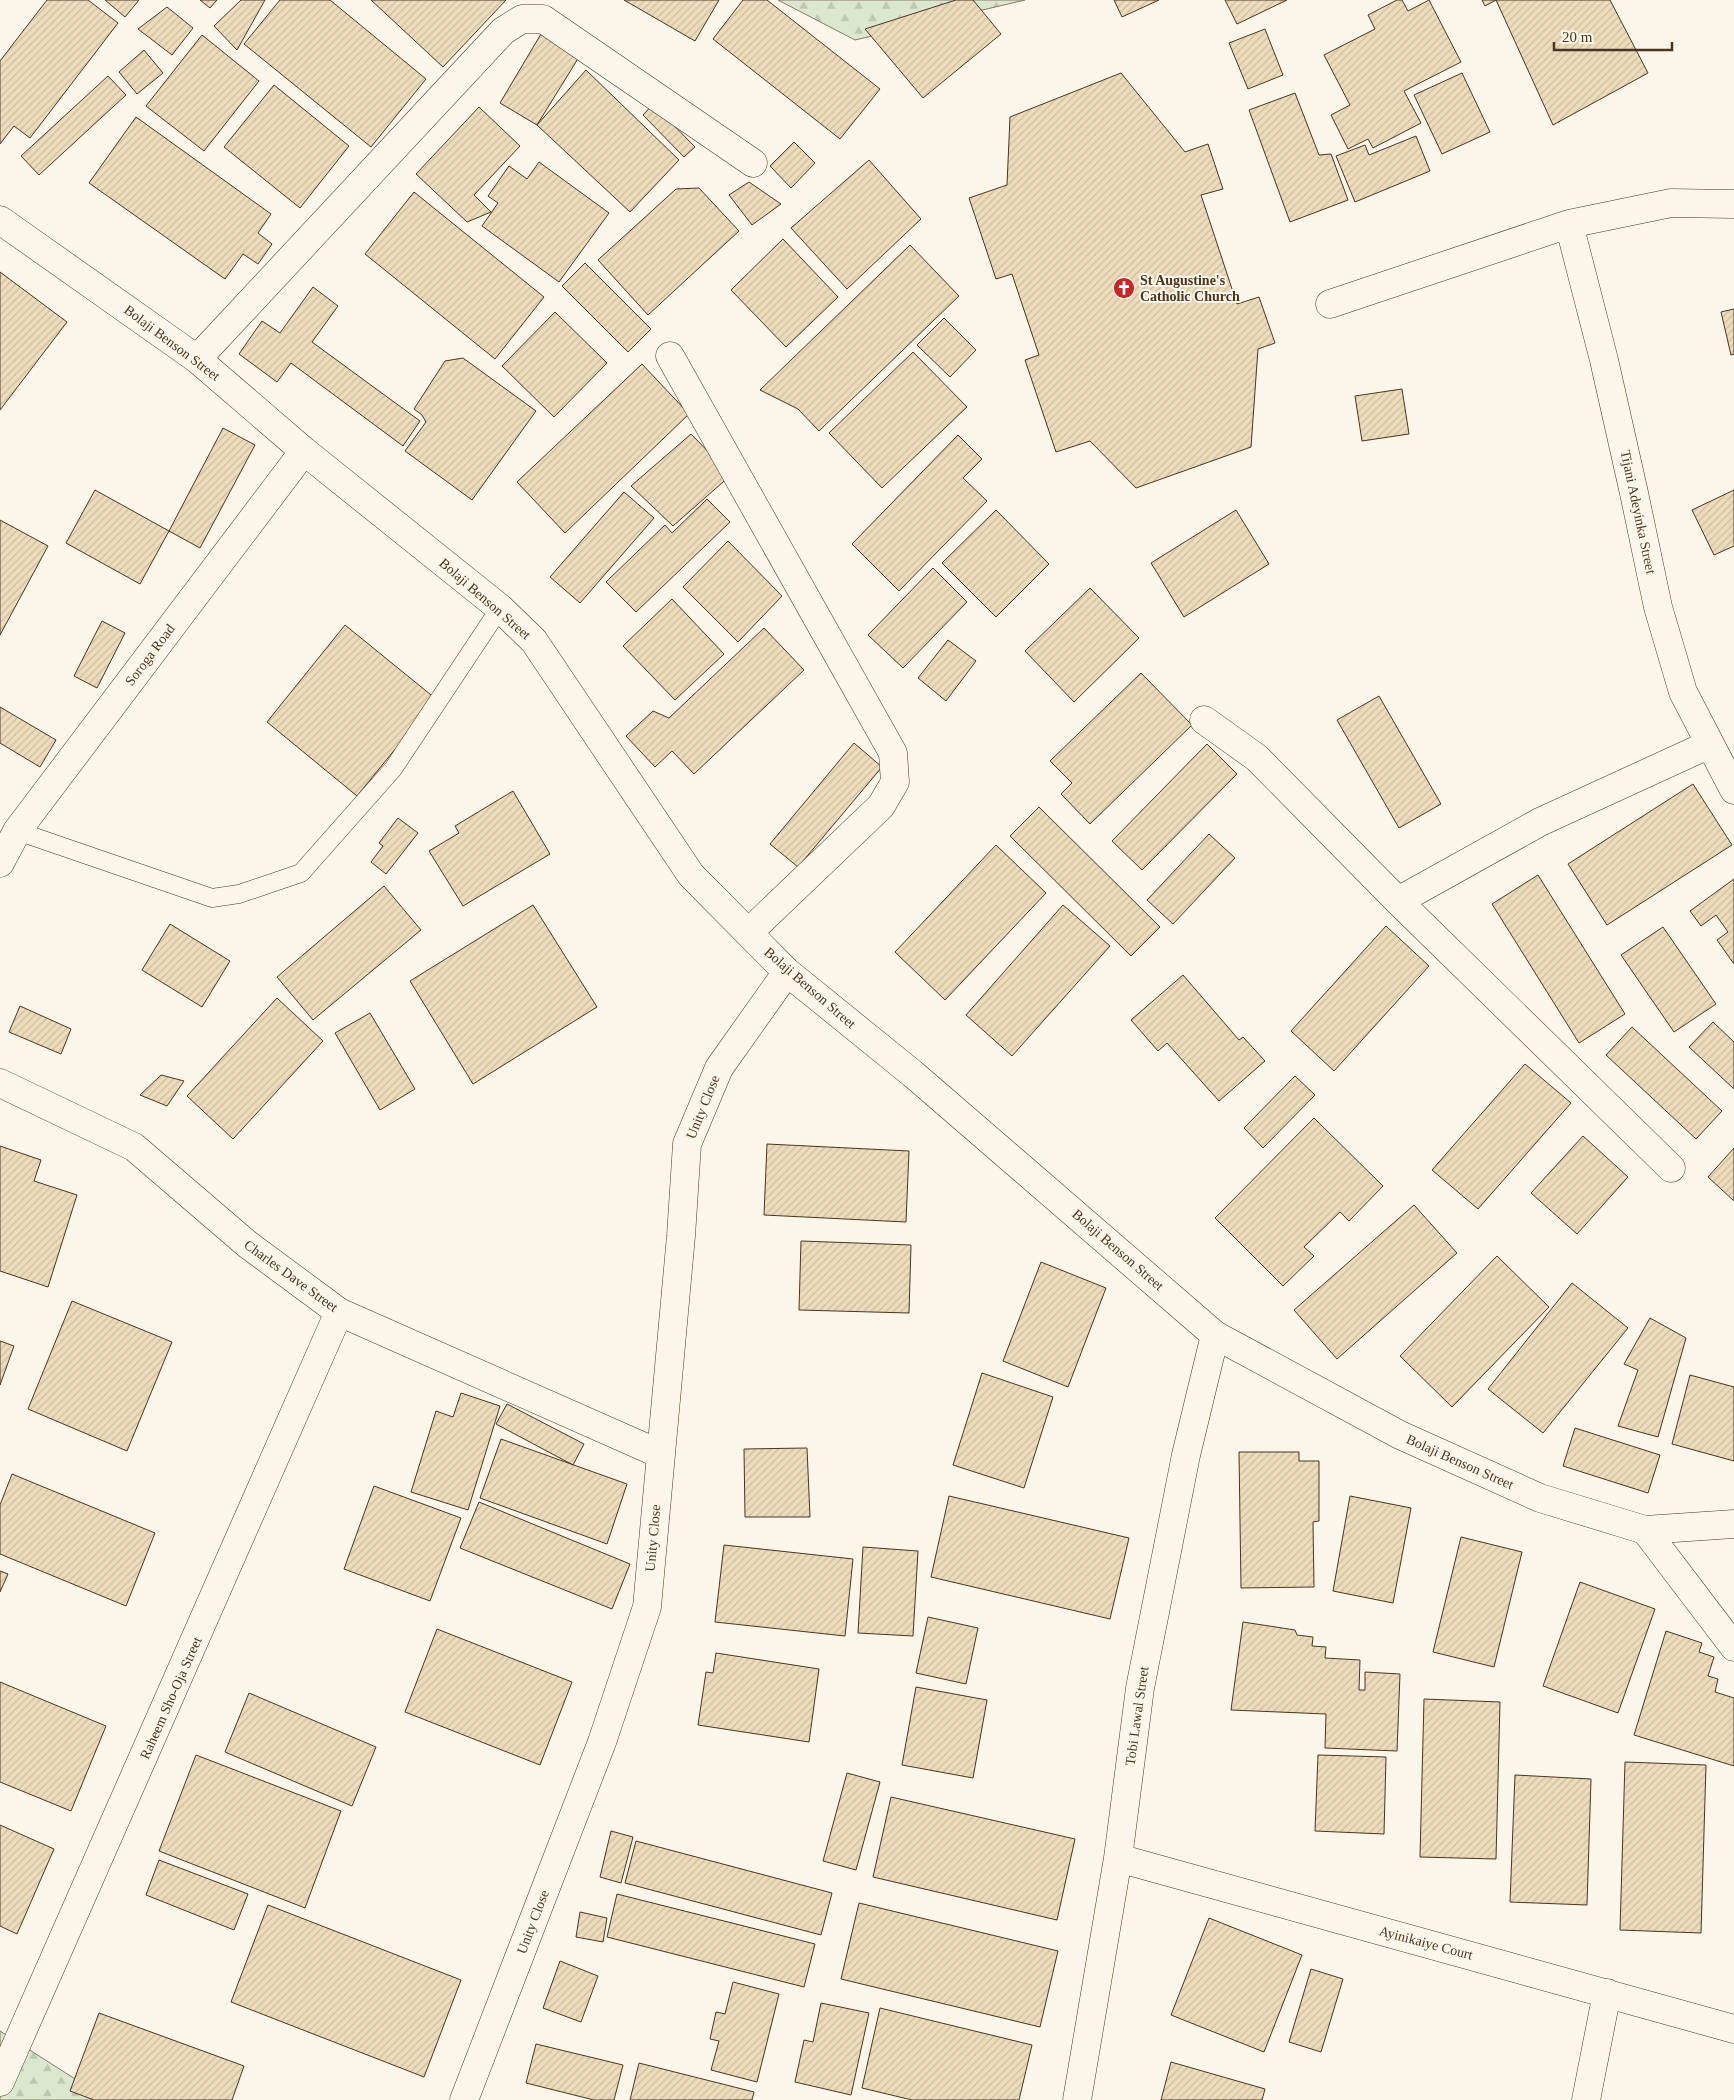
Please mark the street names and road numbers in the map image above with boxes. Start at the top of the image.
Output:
street label: Bolaji Benson Street [121,302,223,384]
street label: Tijani Adeyinka Street [1618,449,1658,575]
street label: Bolaji Benson Street [436,555,534,643]
street label: Soroga Road [122,621,178,689]
street label: Bolaji Benson Street [761,944,859,1032]
street label: Unity Close [683,1073,723,1141]
street label: Bolaji Benson Street [1069,1206,1167,1294]
street label: Charles Dave Street [241,1237,341,1315]
street label: Bolaji Benson Street [1404,1432,1516,1492]
street label: Unity Close [643,1504,663,1572]
street label: Raheem Sho-Oja Street [137,1634,205,1761]
street label: Tobi Lawal Street [1123,1665,1151,1767]
street label: Unity Close [514,1888,552,1956]
street label: Ayinikaiye Court [1378,1923,1475,1963]

